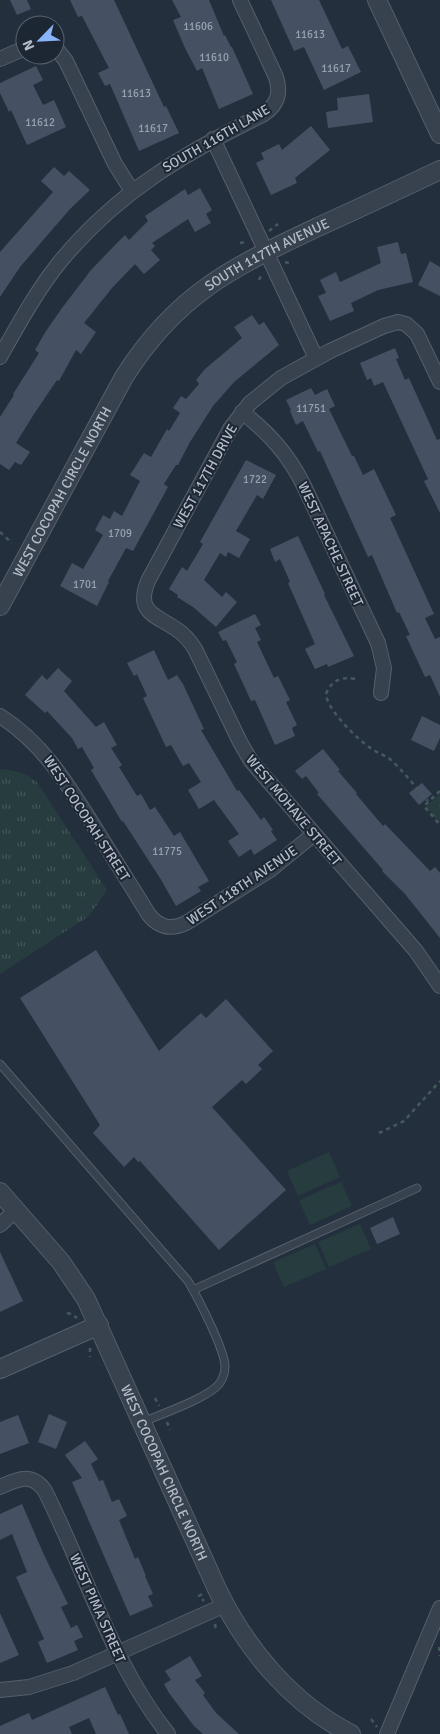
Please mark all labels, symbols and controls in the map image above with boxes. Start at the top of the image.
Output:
north arrow [15,15,65,65]
house number: 11606 [183,20,213,33]
house number: 11613 [295,28,325,41]
text: N [19,37,38,53]
house number: 11610 [199,51,229,64]
house number: 11617 [321,62,351,75]
house number: 11613 [121,87,151,100]
street label: SOUTH 116TH LANE [160,101,273,176]
house number: 11612 [25,116,55,129]
house number: 11617 [138,122,168,135]
street label: SOUTH 117TH AVENUE [202,215,332,295]
house number: 11751 [296,402,326,415]
street label: WEST COCOPAH CIRCLE NORTH [9,404,115,580]
street label: WEST 117TH DRIVE [170,421,241,531]
house number: 1722 [243,473,267,486]
street label: WEST APACHE STREET [294,479,367,609]
house number: 1709 [108,527,132,540]
house number: 1701 [73,578,97,591]
street label: WEST MOHAVE STREET [242,751,345,869]
street label: WEST COCOPAH STREET [40,752,134,884]
street label: WEST 118TH AVENUE [184,842,301,929]
house number: 11775 [152,845,182,858]
street label: WEST COCOPAH CIRCLE NORTH [117,1382,211,1563]
street label: WEST PIMA STREET [66,1551,129,1665]

